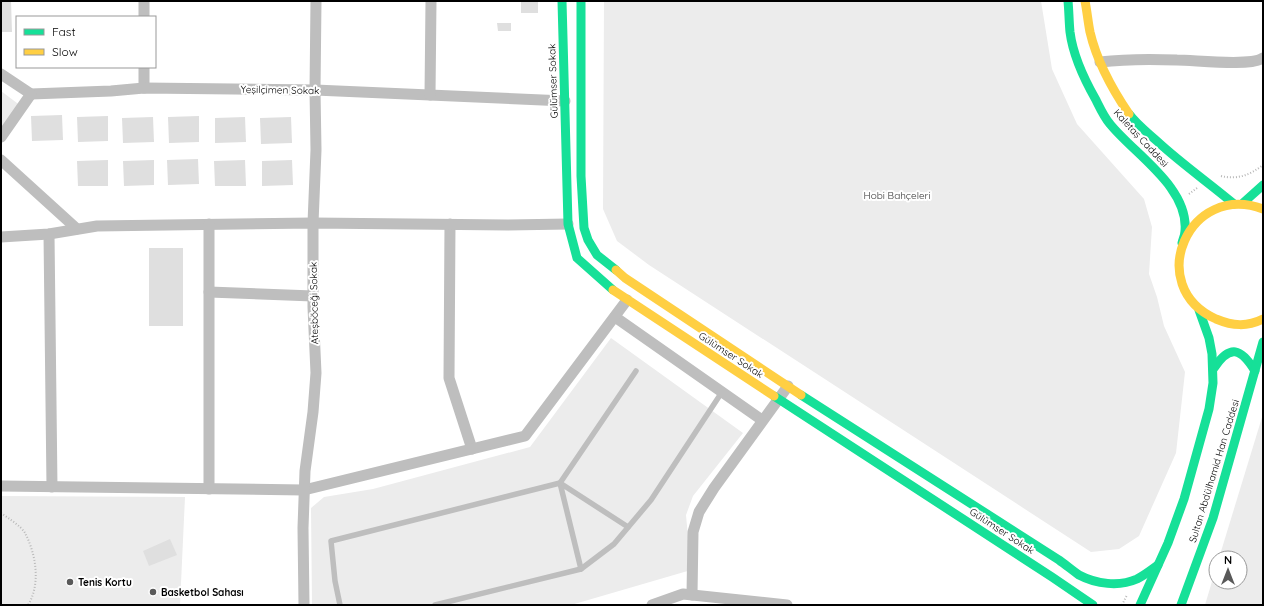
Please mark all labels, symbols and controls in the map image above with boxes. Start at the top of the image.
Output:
legend [16,16,156,68]
text: Fast [52,24,76,39]
street label: Gülümser Sokak [545,43,561,119]
text: Slow [52,44,78,59]
street label: Yeşilçimen Sokak [240,83,320,97]
street label: Kaletaş Caddesi [1111,106,1171,170]
park label: Hobi Bahçeleri [863,189,931,202]
street label: Ateşböceği Sokak [307,262,321,344]
street label: Gülümser Sokak [696,329,766,381]
street label: Sultan Abdülhamid Han Caddesi [1186,398,1242,544]
street label: Gülümser Sokak [967,505,1037,557]
north arrow [1208,550,1248,590]
text: N [1224,553,1232,567]
place label: Tenis Kortu [78,576,132,589]
marker: Tenis Kortu [65,577,75,587]
place label: Basketbol Sahası [161,586,244,599]
marker: Basketbol Sahası [148,587,158,597]

